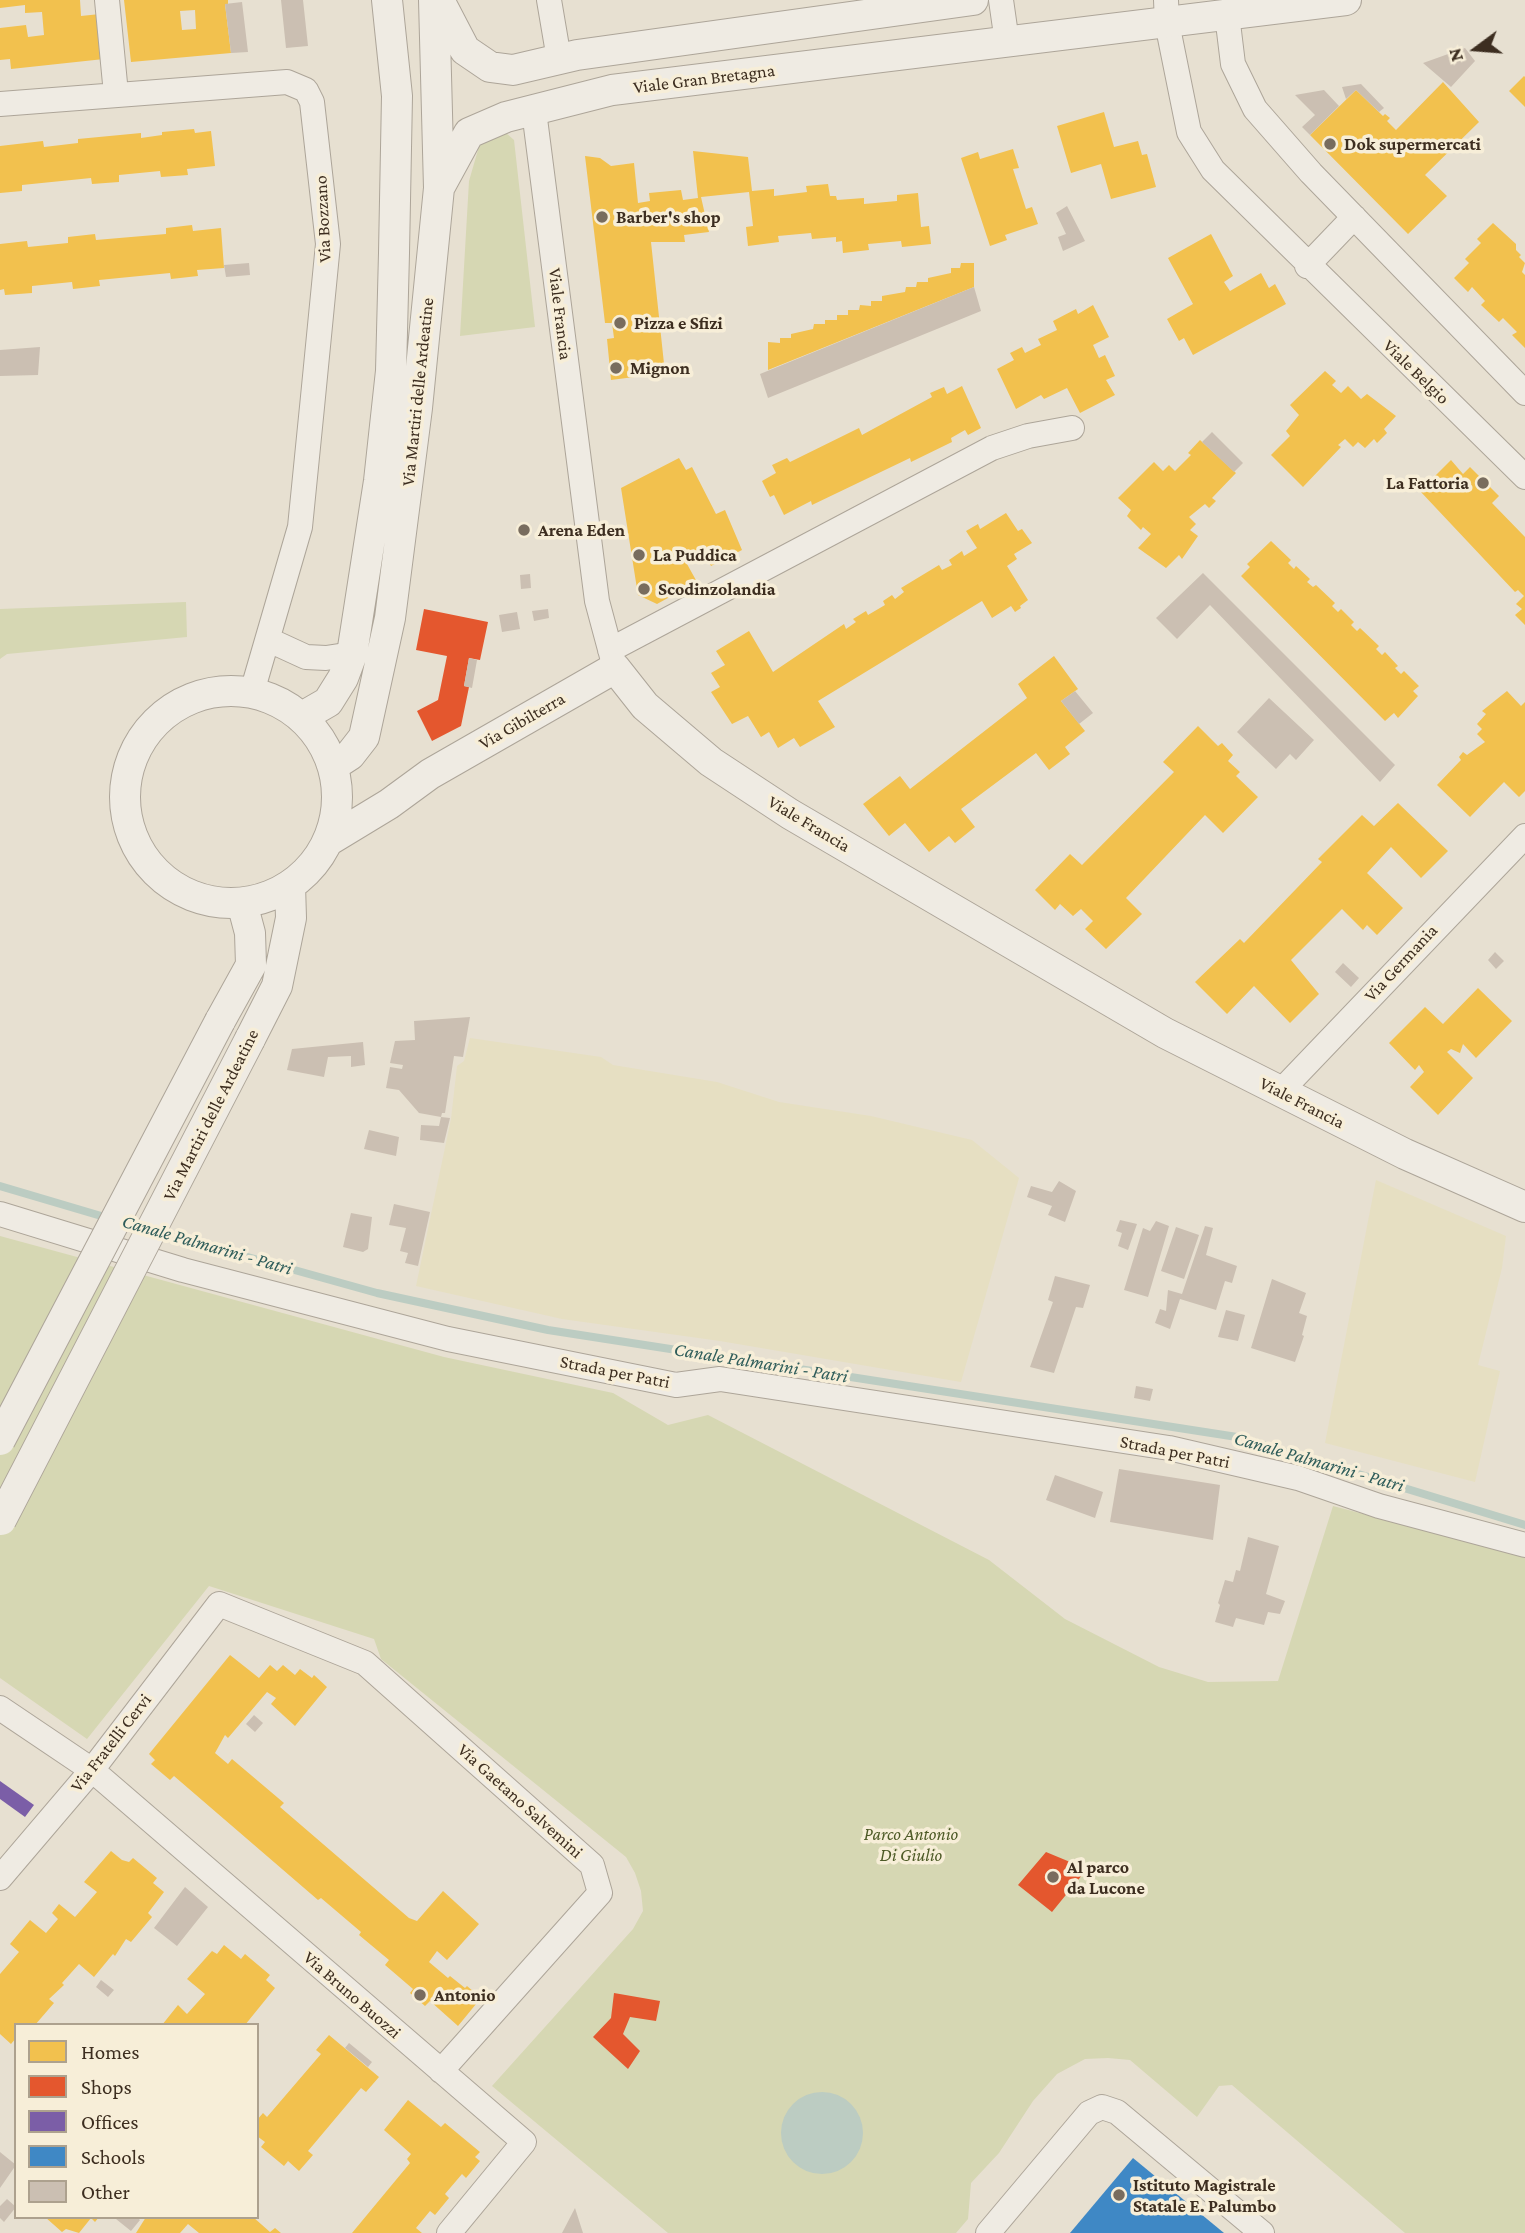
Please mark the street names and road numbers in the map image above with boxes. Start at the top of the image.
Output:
street label: Viale Gran Bretagna [632,60,776,98]
street label: Via Bozzano [310,175,336,263]
street label: Viale Francia [544,267,576,361]
street label: Via Martiri delle Ardeatine [397,297,439,487]
street label: Viale Belgio [1378,335,1454,409]
street label: Via Gibilterra [475,688,569,754]
street label: Viale Francia [764,791,854,857]
street label: Via Germania [1360,920,1442,1006]
street label: Via Martiri delle Ardeatine [158,1026,264,1204]
street label: Viale Francia [1256,1072,1348,1134]
street label: Strada per Patri [558,1351,672,1393]
street label: Strada per Patri [1118,1431,1232,1473]
street label: Via Fratelli Cervi [66,1690,156,1796]
street label: Via Gaetano Salvemini [453,1739,587,1863]
street label: Via Bruno Buozzi [299,1947,405,2043]

